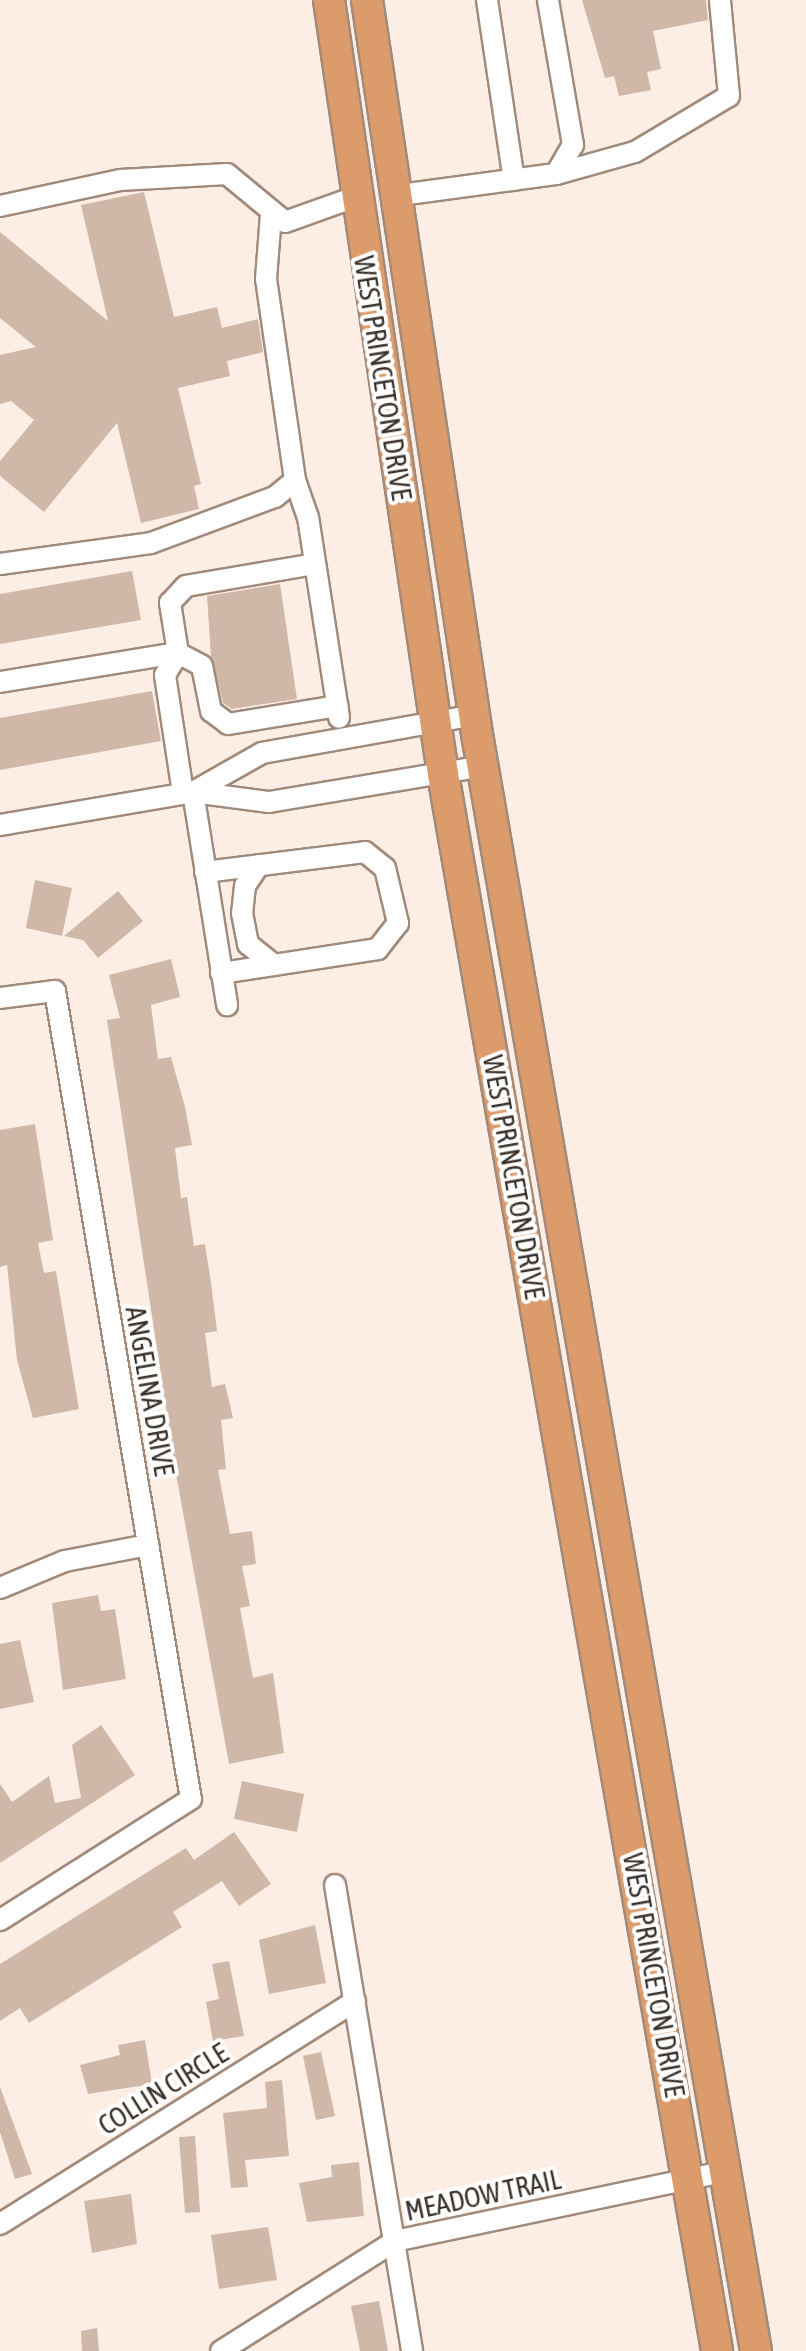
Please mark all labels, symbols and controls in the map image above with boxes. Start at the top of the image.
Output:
street label: WEST PRINCETON DRIVE [347,253,419,503]
street label: WEST PRINCETON DRIVE [476,1052,552,1302]
street label: ANGELINA DRIVE [119,1304,181,1478]
street label: WEST PRINCETON DRIVE [616,1850,692,2100]
street label: COLLIN CIRCLE [92,2036,234,2142]
street label: MEADOW TRAIL [402,2162,564,2228]

